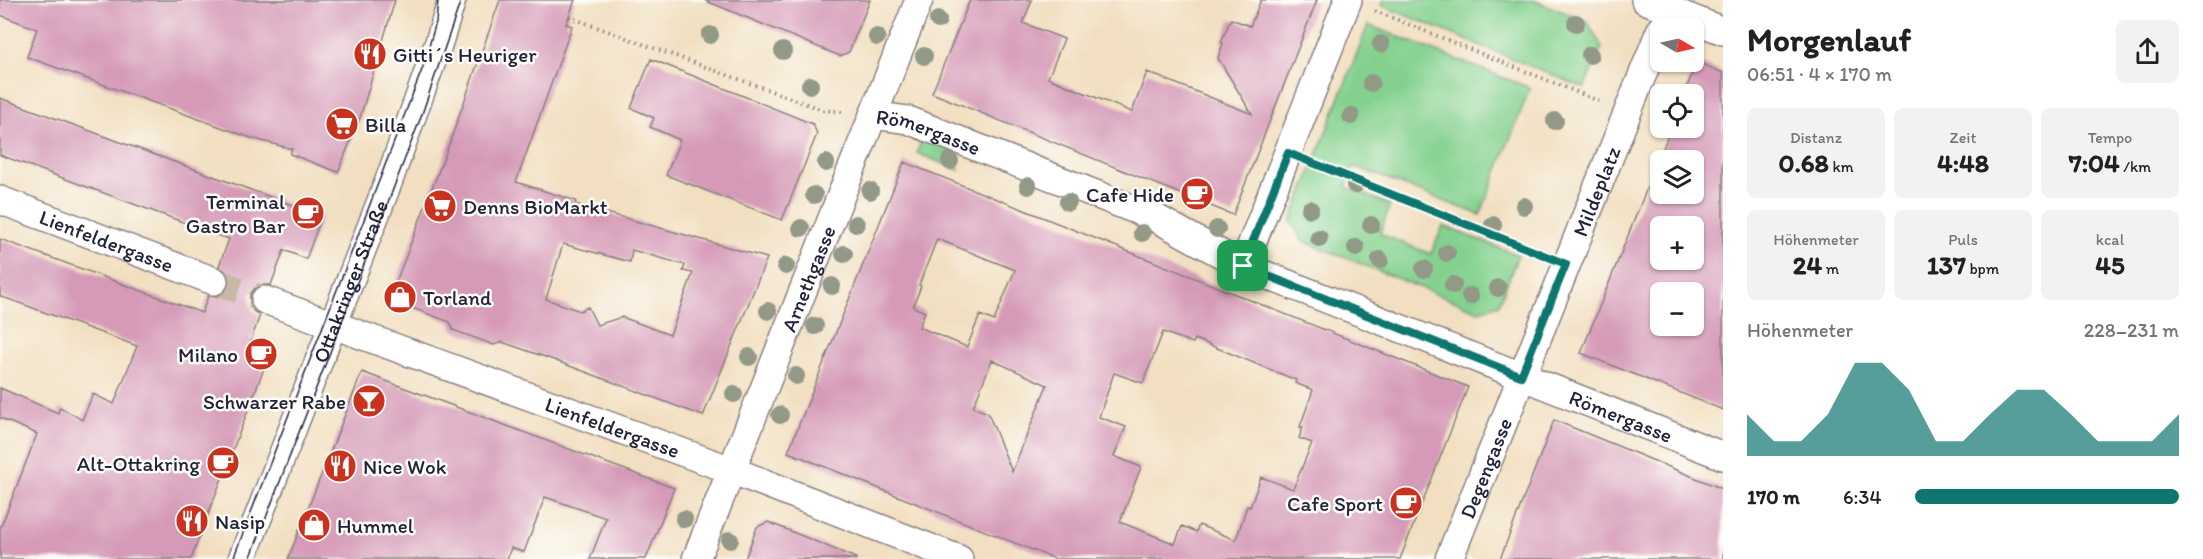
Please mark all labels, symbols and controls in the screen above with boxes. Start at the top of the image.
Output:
north arrow [1650,18,1704,72]
map controls [1650,18,1704,336]
text: Morgenlauf [1747,20,1911,59]
button: share [2116,20,2179,83]
restaurant icon: Gitti´s Heuriger [352,36,388,72]
place label: Gitti´s Heuriger [393,42,537,67]
text: 06:51 · 4 × 170 m [1747,62,1892,86]
button: locate [1650,84,1704,138]
street label: Römergasse [875,103,984,160]
supermarket icon: Billa [324,106,360,142]
place label: Billa [365,112,406,137]
text: Distanz [1790,128,1842,147]
text: Zeit [1950,128,1976,147]
text: Tempo [2088,128,2132,147]
street label: Mildeplatz [1567,142,1625,240]
text: 0.68 [1778,147,1829,179]
text: 4:48 [1937,147,1989,179]
text: 7:04 [2069,147,2120,179]
button: layers [1650,150,1704,204]
text: km [1829,157,1854,176]
text: /km [2120,157,2151,176]
cafe icon: Cafe Hide [1179,176,1215,212]
place label: Cafe Hide [1086,182,1174,207]
supermarket icon: Denns BioMarkt [422,188,458,224]
place label: Terminal Gastro Bar [186,189,286,238]
place label: Denns BioMarkt [463,194,608,219]
cafe icon: Terminal Gastro Bar [290,195,326,231]
street label: Ottakringer Straße [307,196,393,366]
street label: Lienfeldergasse [36,204,177,277]
button: + [1650,216,1704,270]
street label: Arnethgasse [776,222,840,335]
text: Höhenmeter [1774,230,1858,249]
text: Puls [1948,230,1978,249]
text: kcal [2096,230,2124,249]
pin [1217,240,1268,291]
icon: arrive [1226,249,1259,282]
text: 24 [1793,249,1822,281]
text: 137 [1927,249,1966,281]
text: 45 [2095,249,2125,281]
text: m [1822,259,1839,278]
text: bpm [1966,259,1999,278]
shop icon: Torland [382,279,418,315]
button: − [1650,282,1704,336]
place label: Torland [423,285,492,310]
text: Höhenmeter [1747,318,1853,342]
text: 228–231 m [2084,318,2179,342]
cafe icon: Milano [243,336,279,372]
place label: Milano [178,342,238,367]
bar icon: Schwarzer Rabe [351,383,387,419]
street label: Römergasse [1566,384,1676,447]
place label: Schwarzer Rabe [203,389,346,414]
street label: Lienfeldergasse [542,391,683,463]
street label: Degengasse [1454,414,1517,522]
cafe icon: Alt-Ottakring [205,445,241,481]
restaurant icon: Nice Wok [322,448,358,484]
place label: Alt-Ottakring [77,451,200,476]
place label: Nice Wok [363,454,447,479]
cafe icon: Cafe Sport [1388,485,1424,521]
text: 170 m [1747,485,1800,509]
text: 6:34 [1843,485,1881,509]
place label: Cafe Sport [1287,491,1383,516]
restaurant icon: Nasip [174,503,210,539]
shop icon: Hummel [296,507,332,543]
place label: Nasip [215,509,265,534]
place label: Hummel [337,513,414,538]

